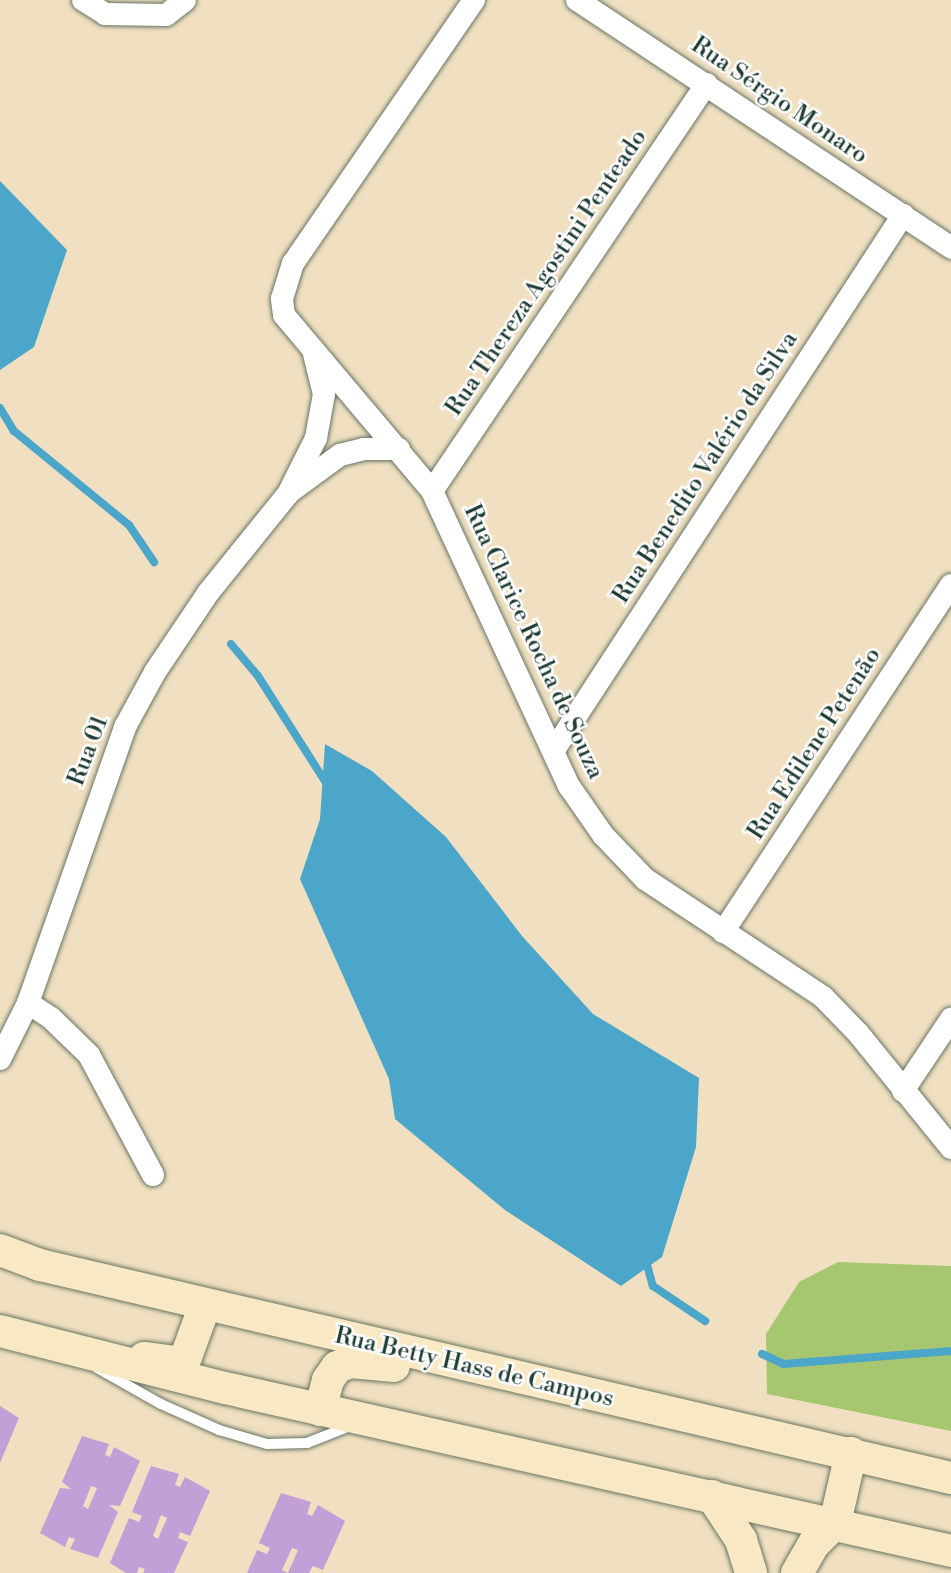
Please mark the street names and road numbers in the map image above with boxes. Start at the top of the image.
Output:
street label: Rua Sérgio Monaro [685,31,873,171]
street label: Rua Thereza Agostini Penteado [440,124,654,422]
street label: Rua Benedito Valério da Silva [607,327,805,609]
street label: Rua Clarice Rocha de Souza [457,500,609,784]
street label: Rua Edilene Petenão [742,642,888,846]
street label: Rua 01 [63,712,115,790]
street label: Rua Betty Hass de Campos [332,1322,616,1414]

